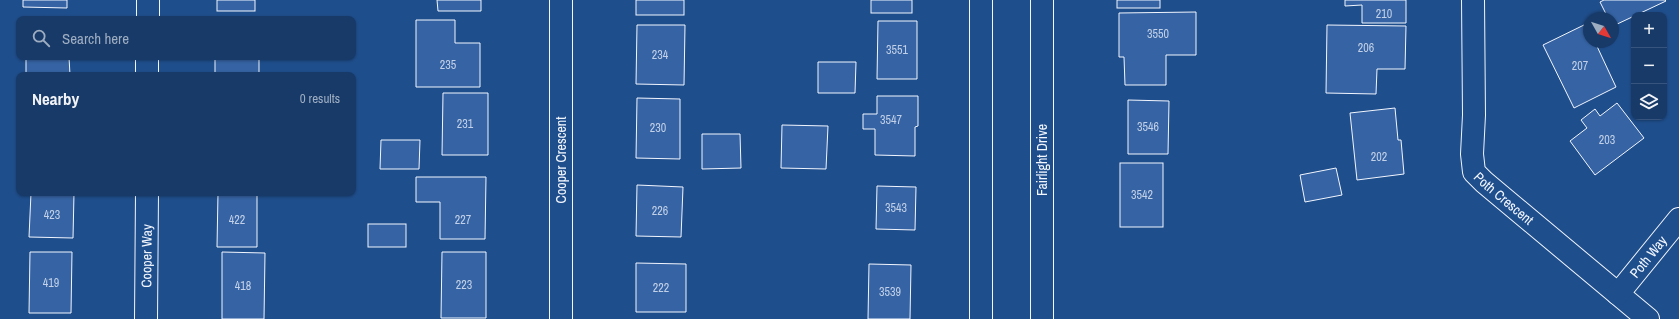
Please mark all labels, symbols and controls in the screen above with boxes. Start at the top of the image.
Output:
house number: 210 [1376,6,1392,22]
north arrow [1583,12,1619,48]
map controls [1631,12,1667,120]
button: + [1631,12,1667,48]
search box [16,16,356,60]
house number: 3550 [1147,26,1169,42]
icon: search [30,27,52,49]
text: Search here [62,28,129,49]
house number: 206 [1358,40,1374,56]
house number: 3551 [886,42,908,58]
house number: 234 [652,47,669,63]
button: − [1631,48,1667,84]
house number: 235 [440,57,457,73]
house number: 207 [1572,58,1589,74]
button: layers [1631,84,1667,120]
text: Nearby [32,87,79,110]
text: 0 results [300,90,340,107]
house number: 3547 [880,112,902,128]
house number: 231 [457,116,474,132]
street label: Cooper Crescent [552,117,570,203]
house number: 3546 [1137,119,1159,135]
house number: 230 [650,120,666,136]
street label: Fairlight Drive [1033,124,1051,196]
house number: 203 [1599,132,1615,148]
house number: 202 [1371,149,1387,165]
street label: Poth Crescent [1470,168,1537,229]
house number: 3542 [1131,187,1153,203]
house number: 3543 [885,200,907,216]
house number: 226 [652,203,668,219]
house number: 423 [44,207,60,223]
house number: 422 [229,212,245,228]
house number: 227 [455,212,472,228]
street label: Cooper Way [137,224,156,288]
street label: Poth Way [1626,232,1671,282]
house number: 419 [43,275,59,291]
house number: 223 [456,277,472,293]
house number: 418 [235,278,251,294]
house number: 222 [653,280,669,296]
house number: 3539 [879,284,901,300]

